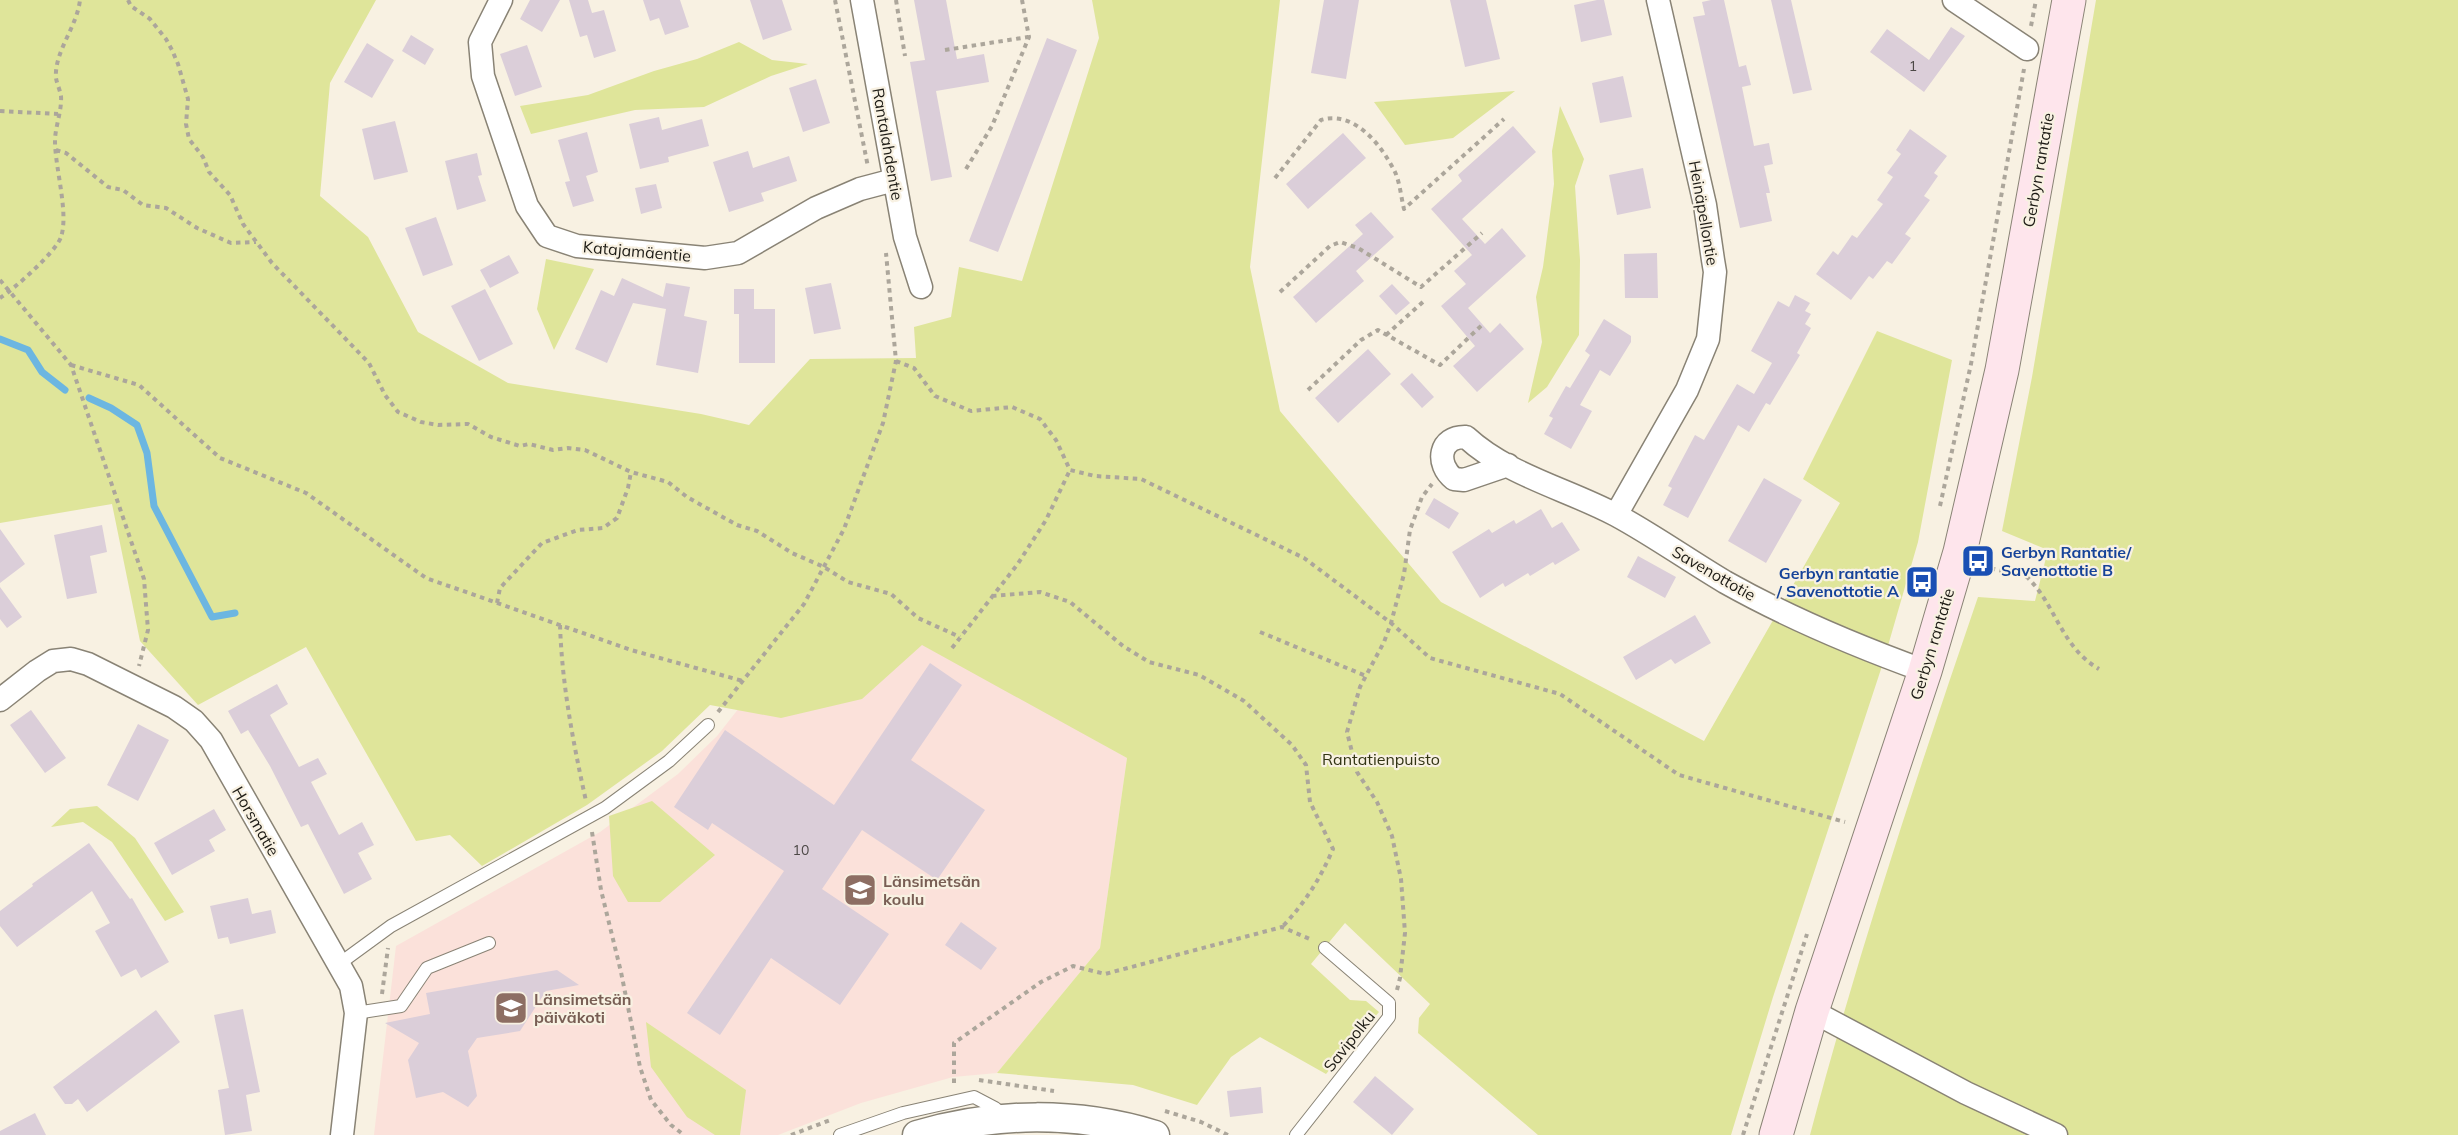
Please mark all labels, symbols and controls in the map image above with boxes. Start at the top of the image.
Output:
house number: 1 [1909,57,1917,75]
street label: Rantalahdentie [868,86,908,202]
street label: Gerbyn rantatie [2018,111,2058,229]
street label: Heinäpellontie [1685,159,1723,267]
street label: Katajamäentie [582,236,692,266]
street label: Savenottotie [1669,541,1759,605]
place label: Gerbyn Rantatie/ Savenottotie B [2001,542,2132,580]
bus stop icon: Gerbyn Rantatie/ Savenottotie B [1960,543,1996,579]
place label: Gerbyn rantatie / Savenottotie A [1776,563,1899,601]
bus stop icon: Gerbyn rantatie / Savenottotie A [1904,564,1940,600]
street label: Gerbyn rantatie [1906,586,1958,702]
park label: Rantatienpuisto [1322,749,1440,769]
street label: Horsmatie [228,783,284,859]
house number: 10 [793,841,809,859]
place label: Länsimetsän koulu [883,871,981,909]
school or university icon: Länsimetsän koulu [842,872,878,908]
place label: Länsimetsän päiväkoti [534,989,632,1027]
school or university icon: Länsimetsän päiväkoti [493,990,529,1026]
street label: Savipolku [1319,1007,1379,1075]

